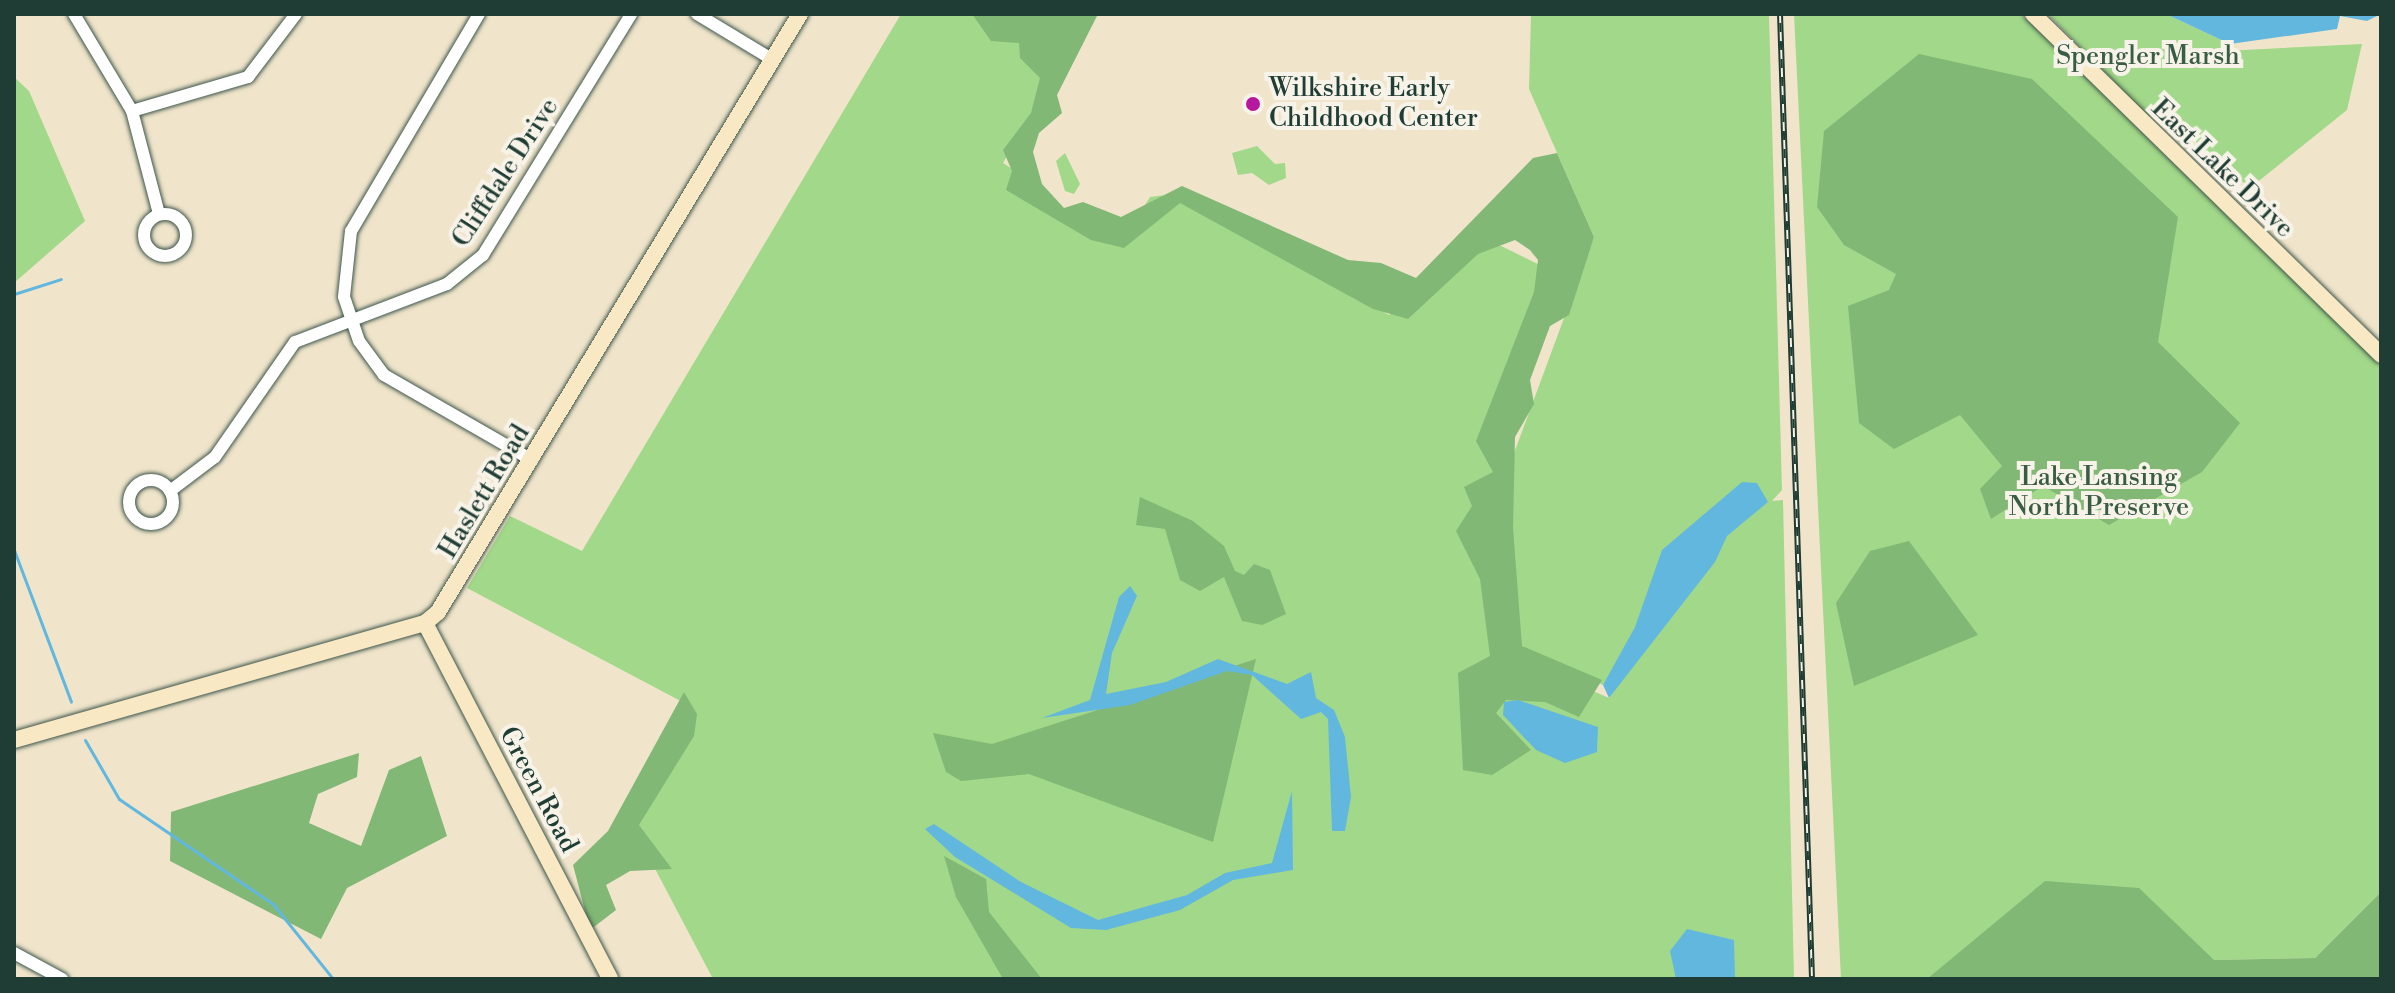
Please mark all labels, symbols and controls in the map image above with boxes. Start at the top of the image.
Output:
park label: Spengler Marsh [2056,41,2240,73]
place label: Wilkshire Early Childhood Center [1269,73,1478,134]
street label: Cliffdale Drive [446,93,566,253]
street label: East Lake Drive [2144,93,2300,245]
marker: Wilkshire Early Childhood Center [1244,95,1262,113]
street label: Haslett Road [433,420,537,564]
park label: Lake Lansing North Preserve [2009,462,2189,524]
street label: Green Road [492,722,584,858]

